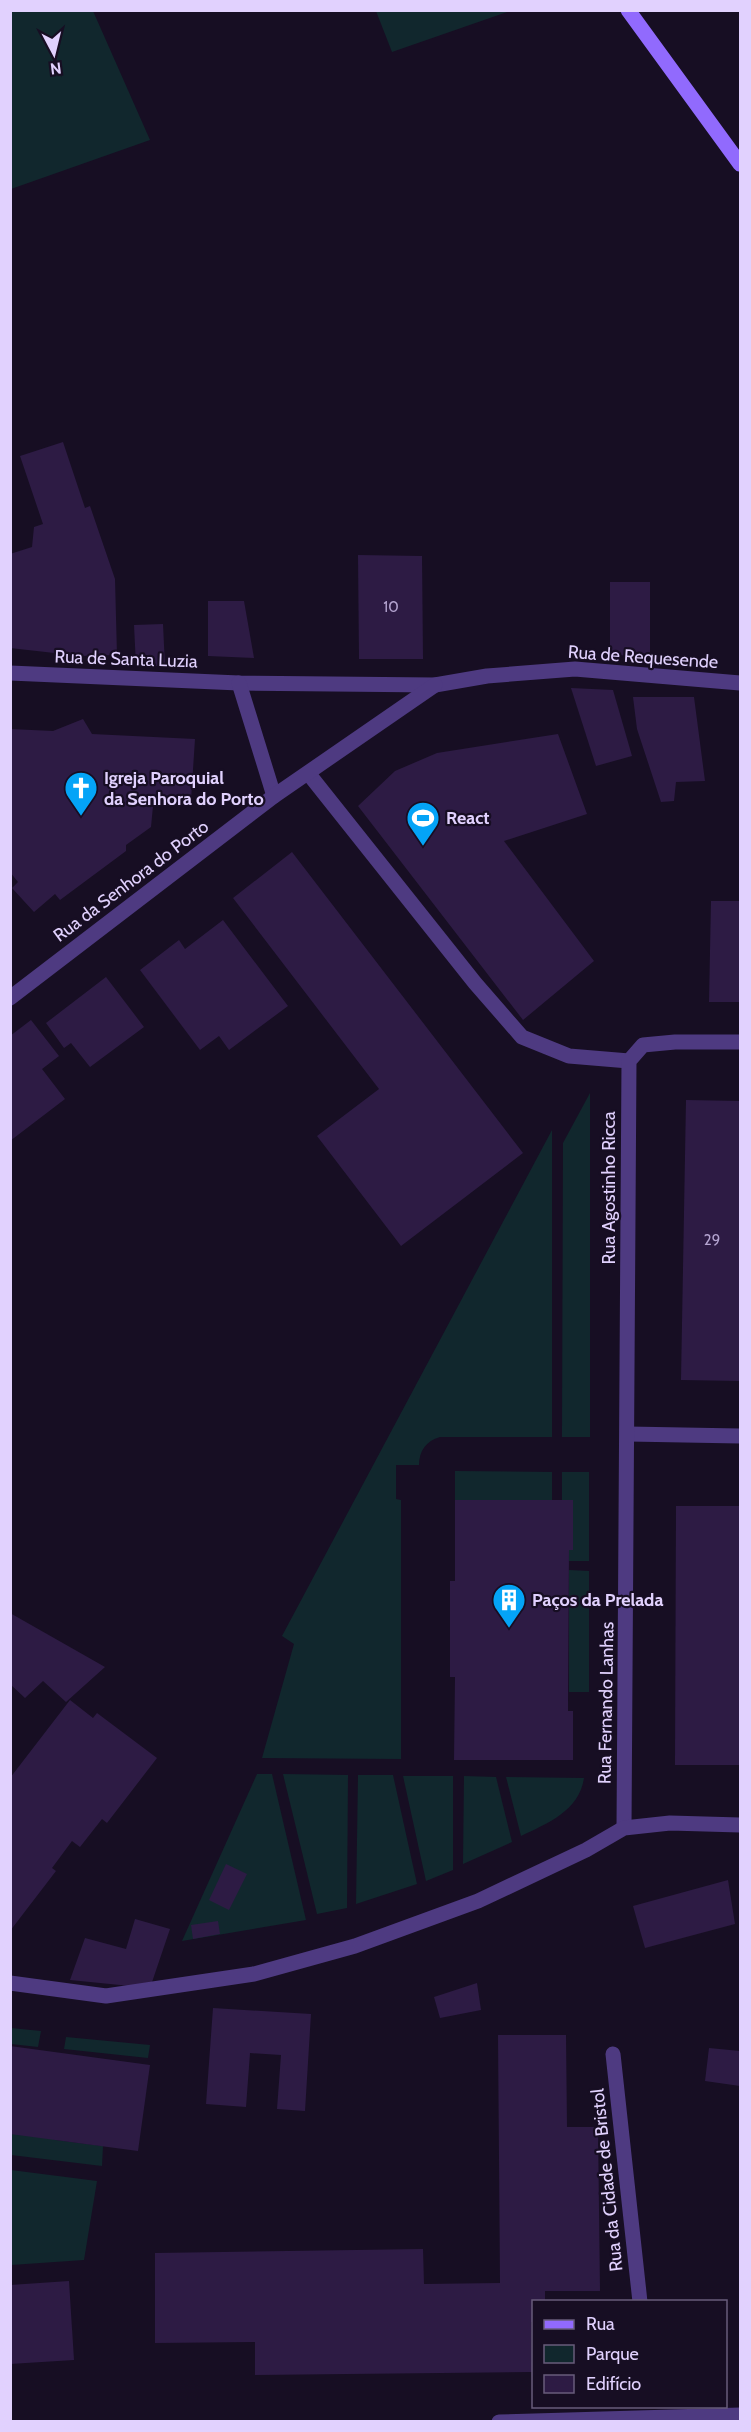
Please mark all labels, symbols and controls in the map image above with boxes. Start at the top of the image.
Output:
north arrow [24,24,84,84]
text: N [49,58,63,79]
house number: 10 [383,598,399,616]
street label: Rua de Requesende [567,641,719,673]
street label: Rua de Santa Luzia [54,646,198,673]
place label: Igreja Paroquial da Senhora do Porto [104,767,264,810]
church icon: Igreja Paroquial da Senhora do Porto [63,770,99,817]
sports icon: React [405,800,441,847]
place label: React [446,807,490,829]
street label: Rua da Senhora do Porto [49,815,213,947]
street label: Rua Agostinho Ricca [598,1111,620,1265]
house number: 29 [704,1231,720,1249]
building icon: Paços da Prelada [491,1582,527,1629]
place label: Paços da Prelada [532,1589,663,1611]
street label: Rua Fernando Lanhas [594,1622,618,1784]
street label: Rua da Cidade de Bristol [586,2087,628,2273]
legend [532,2300,727,2408]
text: Rua [586,2313,615,2335]
text: Parque [586,2343,639,2365]
text: Edifício [586,2373,641,2395]

